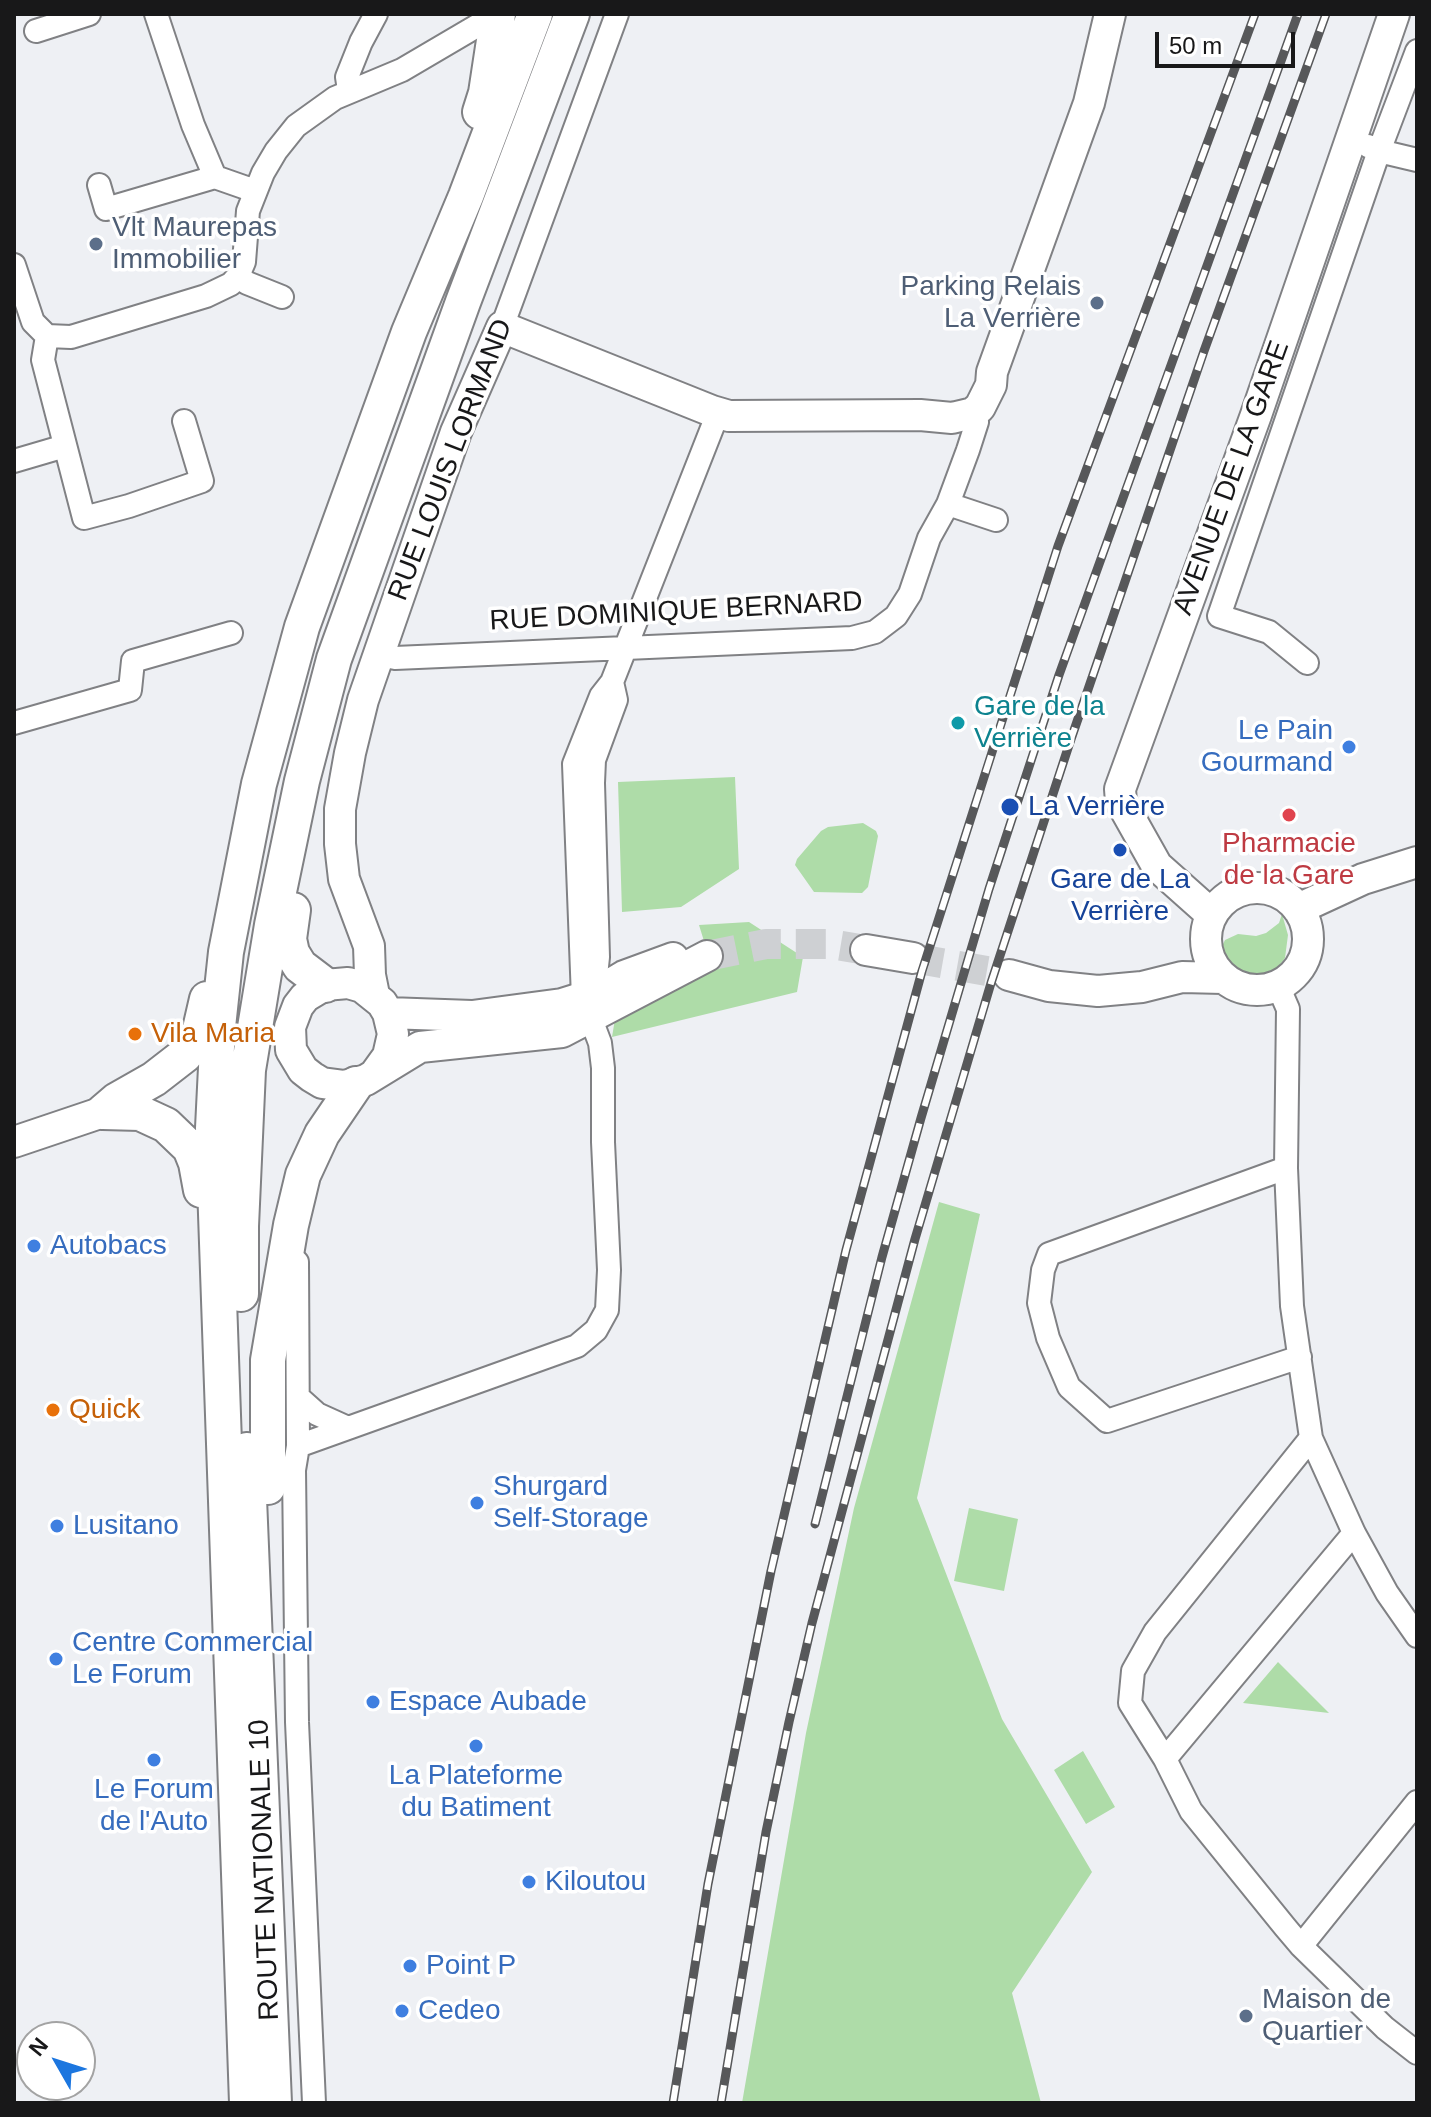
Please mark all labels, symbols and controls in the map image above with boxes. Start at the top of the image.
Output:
scale bar [1159,16,1299,66]
text: 50 m [1169,32,1222,59]
place label: Vlt Maurepas Immobilier [112,211,277,277]
marker: Vlt Maurepas Immobilier [87,235,105,253]
place label: Parking Relais La Verrière [900,270,1081,336]
marker: Parking Relais La Verrière [1088,294,1106,312]
street label: RUE LOUIS LORMAND [382,315,520,605]
street label: AVENUE DE LA GARE [1167,337,1297,619]
street label: RUE DOMINIQUE BERNARD [489,585,863,639]
place label: Gare de la Verrière [974,690,1105,756]
marker: Gare de la Verrière [949,714,967,732]
place label: Le Pain Gourmand [1201,714,1333,780]
marker: Le Pain Gourmand [1340,738,1358,756]
place label: La Verrière [1028,790,1165,824]
marker: La Verrière [999,796,1021,818]
marker: Pharmacie de la Gare [1280,806,1298,824]
place label: Pharmacie de la Gare [1222,827,1356,893]
marker: Gare de La Verrière [1111,841,1129,859]
place label: Gare de La Verrière [1050,863,1190,929]
place label: Vila Maria [151,1017,275,1051]
marker: Vila Maria [126,1025,144,1043]
place label: Autobacs [50,1229,167,1263]
marker: Autobacs [25,1237,43,1255]
place label: Quick [69,1393,141,1427]
marker: Quick [44,1401,62,1419]
place label: Shurgard Self-Storage [493,1470,649,1536]
marker: Shurgard Self-Storage [468,1494,486,1512]
place label: Lusitano [73,1509,179,1543]
marker: Lusitano [48,1517,66,1535]
place label: Centre Commercial Le Forum [72,1626,313,1692]
marker: Centre Commercial Le Forum [47,1650,65,1668]
place label: Espace Aubade [389,1685,587,1719]
marker: Espace Aubade [364,1693,382,1711]
street label: ROUTE NATIONALE 10 [243,1719,287,2021]
marker: La Plateforme du Batiment [467,1737,485,1755]
marker: Le Forum de l'Auto [145,1751,163,1769]
place label: La Plateforme du Batiment [389,1759,563,1825]
place label: Le Forum de l'Auto [94,1773,214,1839]
place label: Kiloutou [545,1865,646,1899]
marker: Kiloutou [520,1873,538,1891]
place label: Point P [426,1949,516,1983]
marker: Point P [401,1957,419,1975]
place label: Maison de Quartier [1262,1983,1391,2049]
place label: Cedeo [418,1994,501,2028]
marker: Cedeo [393,2002,411,2020]
marker: Maison de Quartier [1237,2007,1255,2025]
north arrow [16,2021,96,2101]
text: N [24,2033,53,2061]

